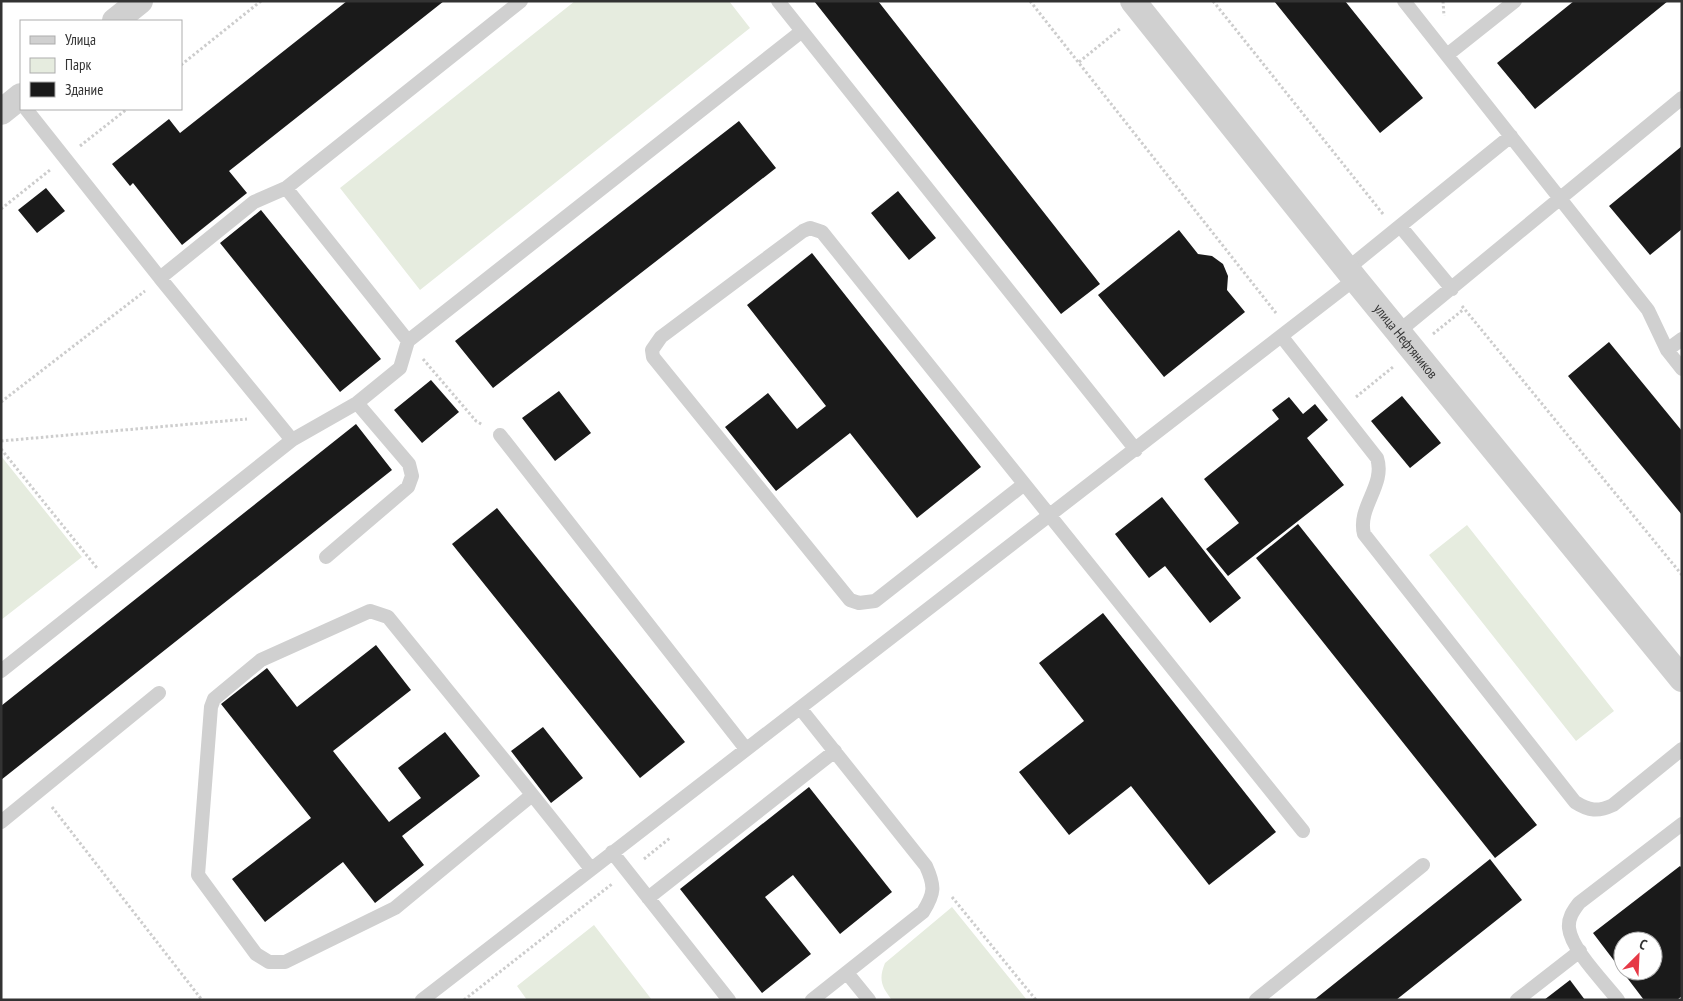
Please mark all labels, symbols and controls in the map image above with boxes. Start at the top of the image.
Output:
legend [20,20,182,110]
text: Улица [65,30,96,49]
text: Парк [65,55,91,74]
text: Здание [65,80,103,99]
street label: улица Нефтяников [1370,300,1442,383]
north arrow [1613,931,1663,981]
text: С [1637,935,1650,954]

